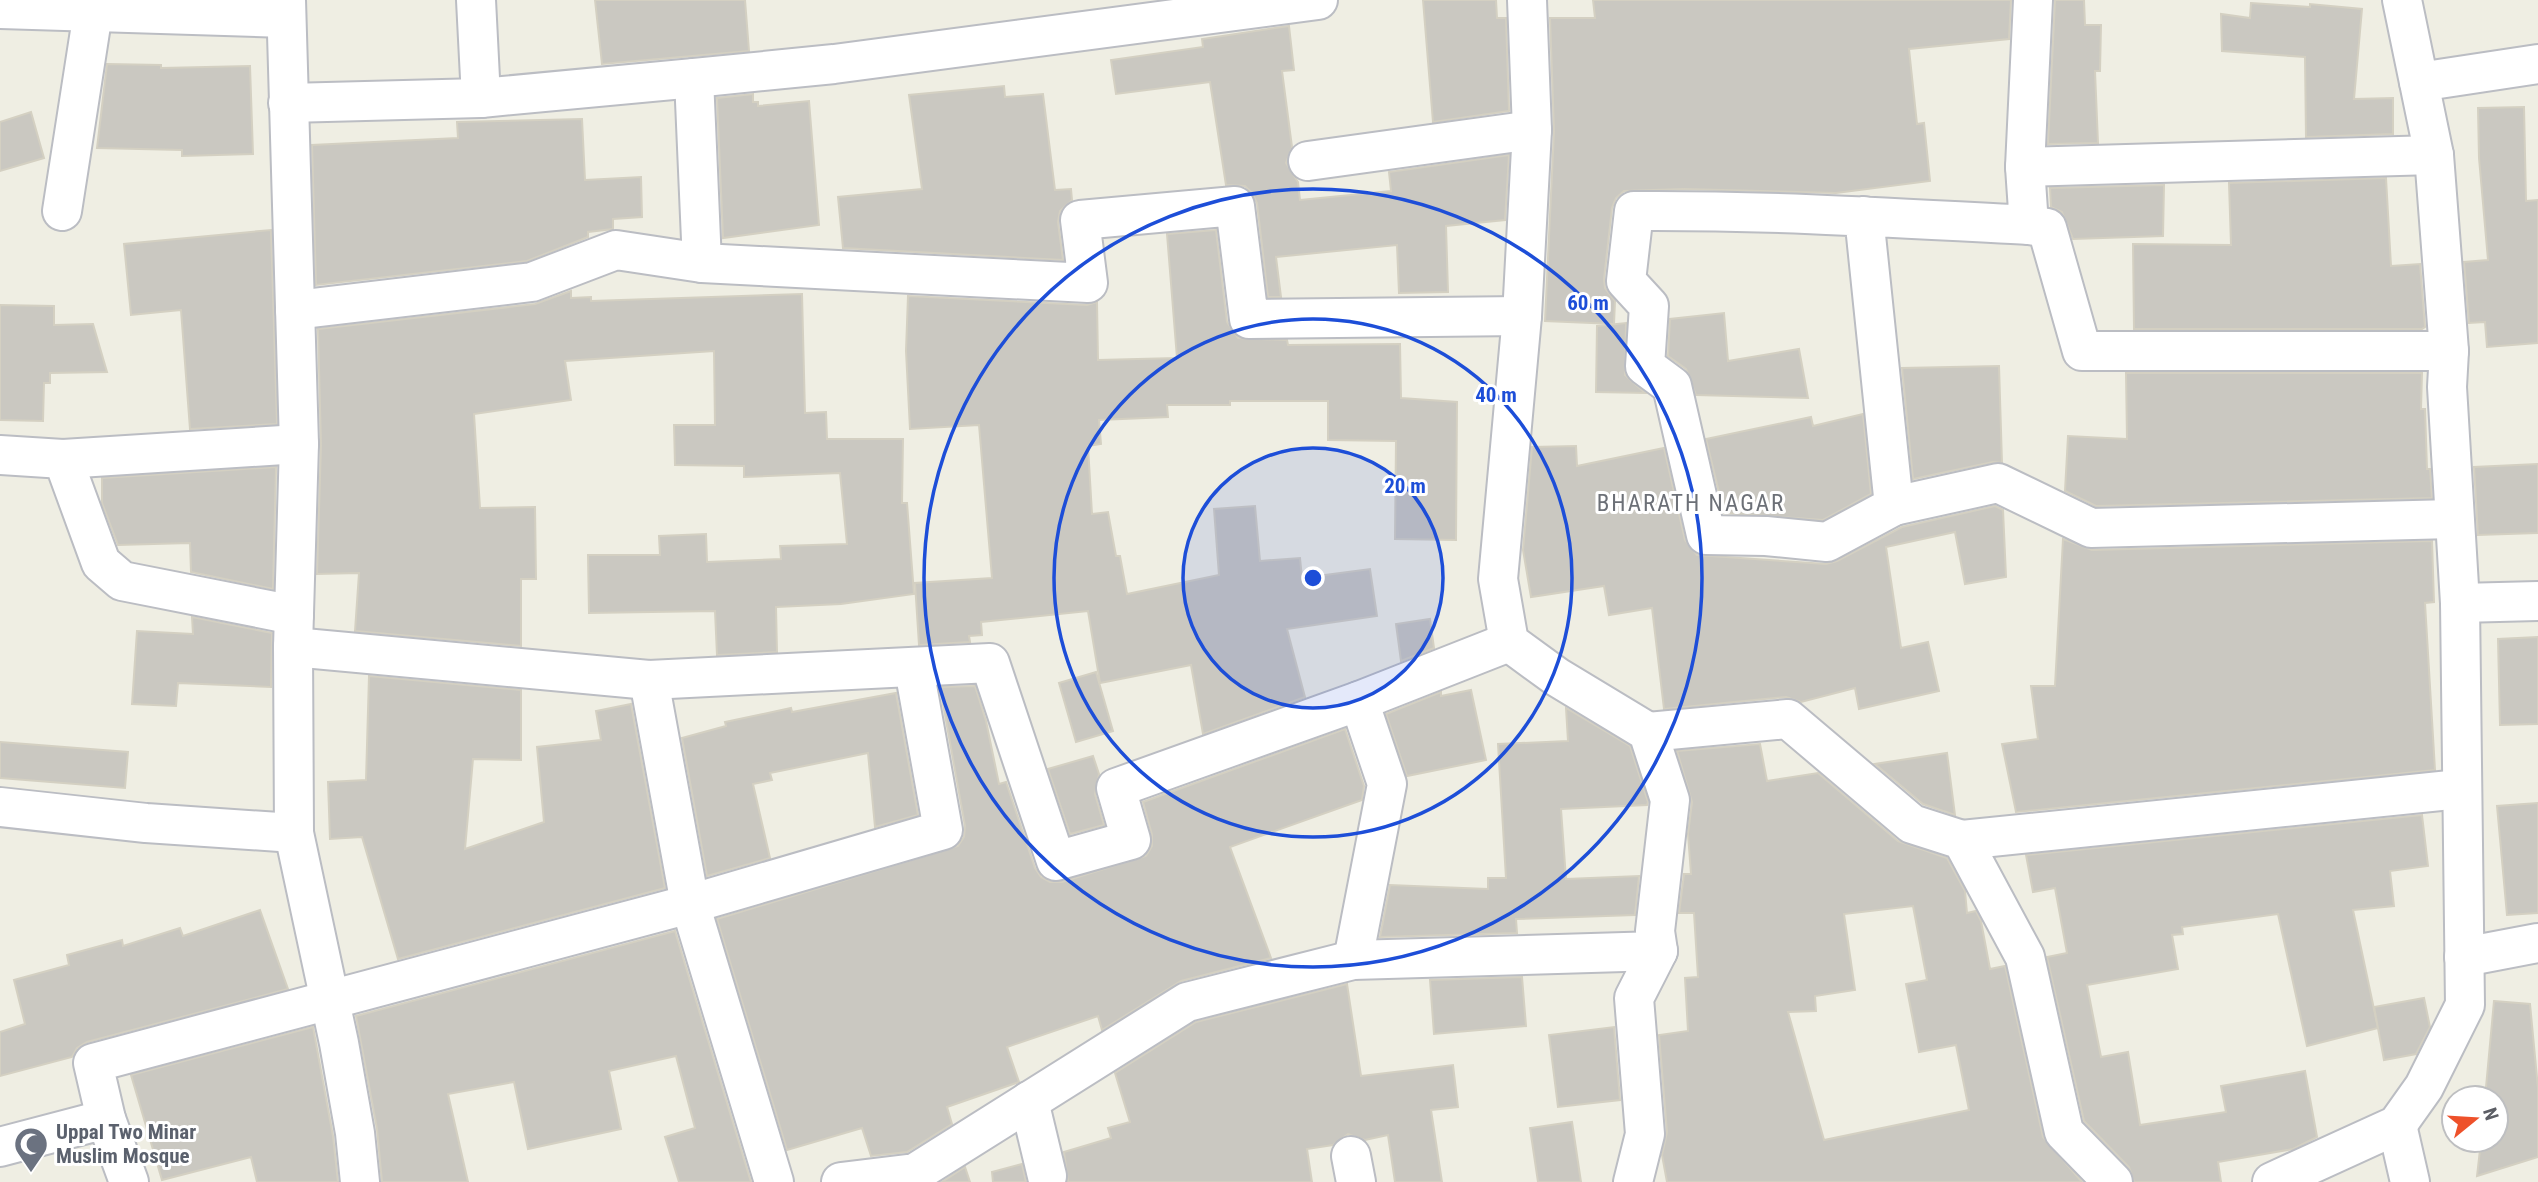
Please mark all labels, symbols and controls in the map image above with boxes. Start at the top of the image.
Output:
text: 60 m [1567,291,1609,315]
text: 40 m [1475,383,1517,407]
text: 20 m [1384,474,1426,498]
district label: BHARATH NAGAR [1597,490,1785,517]
centre of rings [1301,566,1325,590]
north arrow [2440,1084,2510,1154]
text: N [2478,1105,2503,1123]
place label: Uppal Two Minar Muslim Mosque [56,1120,196,1168]
mosque icon: Uppal Two Minar Muslim Mosque [12,1125,50,1174]

